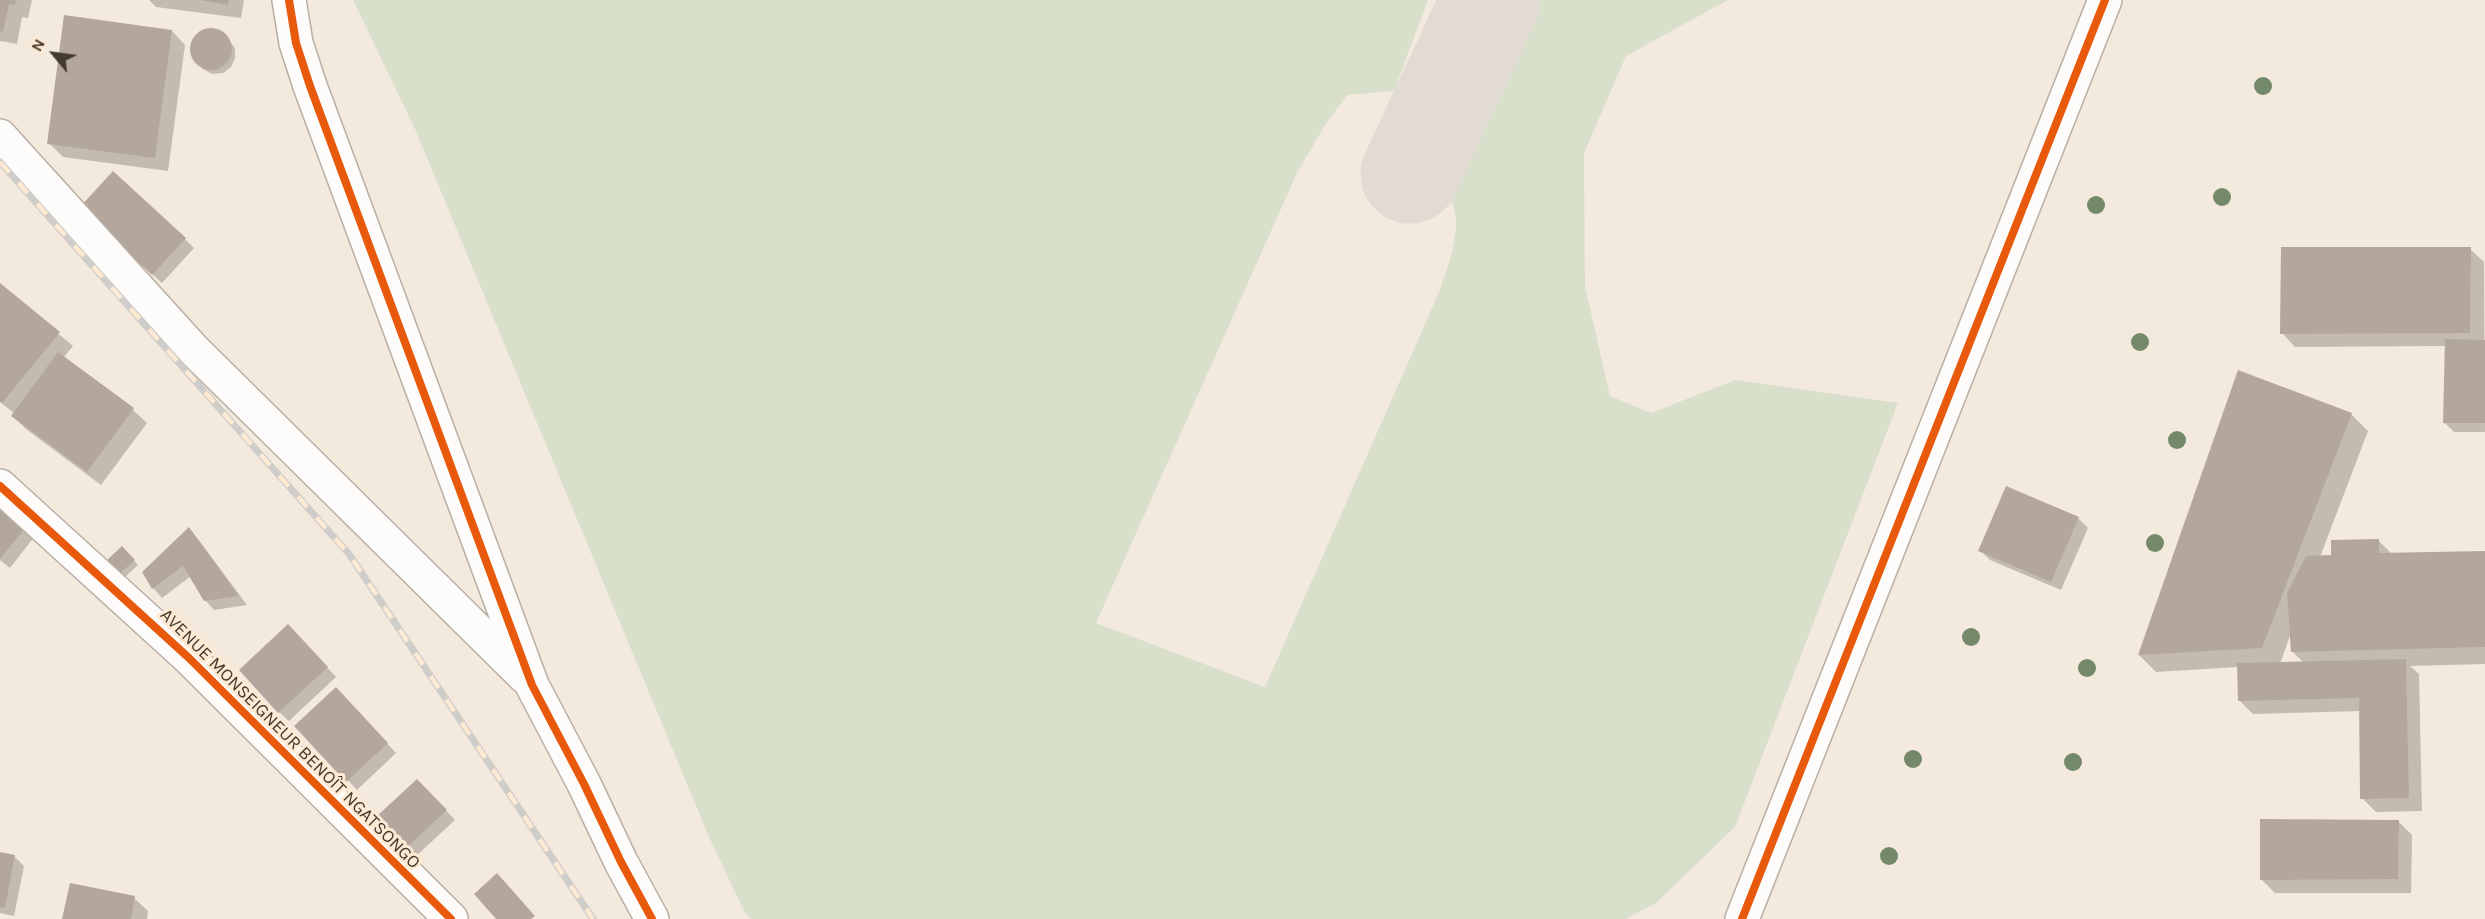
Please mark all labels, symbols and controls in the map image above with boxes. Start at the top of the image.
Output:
north arrow [24,24,84,84]
text: N [27,35,49,55]
street label: AVENUE MONSEIGNEUR BENOÎT NGATSONGO [155,604,425,874]

